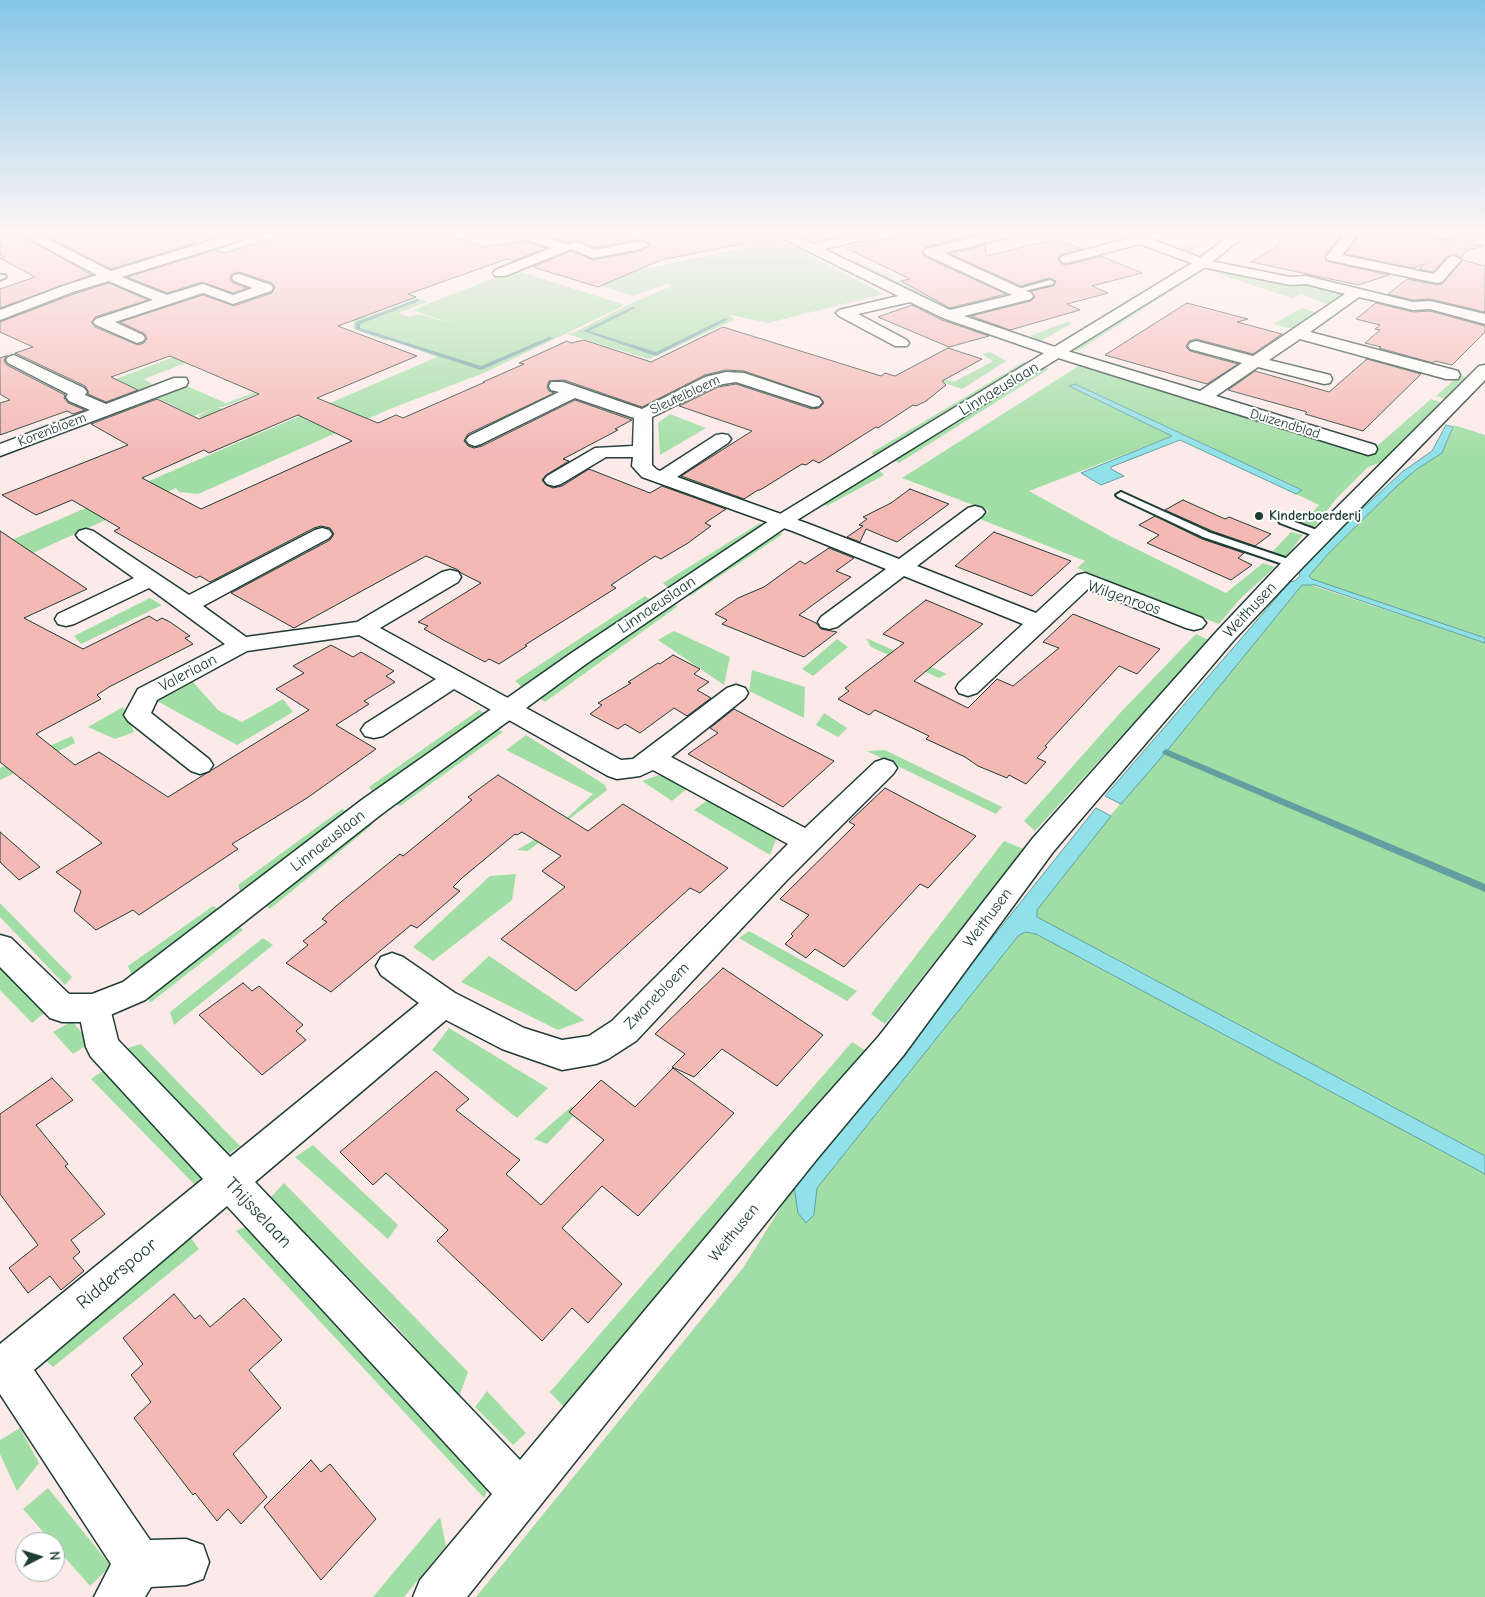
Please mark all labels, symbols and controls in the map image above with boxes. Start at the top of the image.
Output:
street label: Linnaeuslaan [956,358,1042,420]
street label: Sleutelbloem [647,371,723,419]
street label: Duizendblad [1248,405,1322,443]
street label: Korenbloem [15,409,89,451]
place label: Kinderboerderij [1269,508,1361,524]
marker: Kinderboerderij [1253,510,1265,522]
street label: Linnaeuslaan [615,572,699,638]
street label: Wilgenroos [1085,577,1163,619]
street label: Weithusen [1219,578,1281,642]
street label: Valeriaan [156,650,220,696]
street label: Linnaeuslaan [287,806,369,876]
street label: Weithusen [960,885,1016,951]
street label: Zwanebloem [620,959,694,1033]
street label: Thijsselaan [220,1173,296,1253]
street label: Weithusen [705,1200,763,1266]
street label: Ridderspoor [72,1234,162,1314]
north arrow [15,1532,65,1582]
text: N [46,1550,63,1561]

